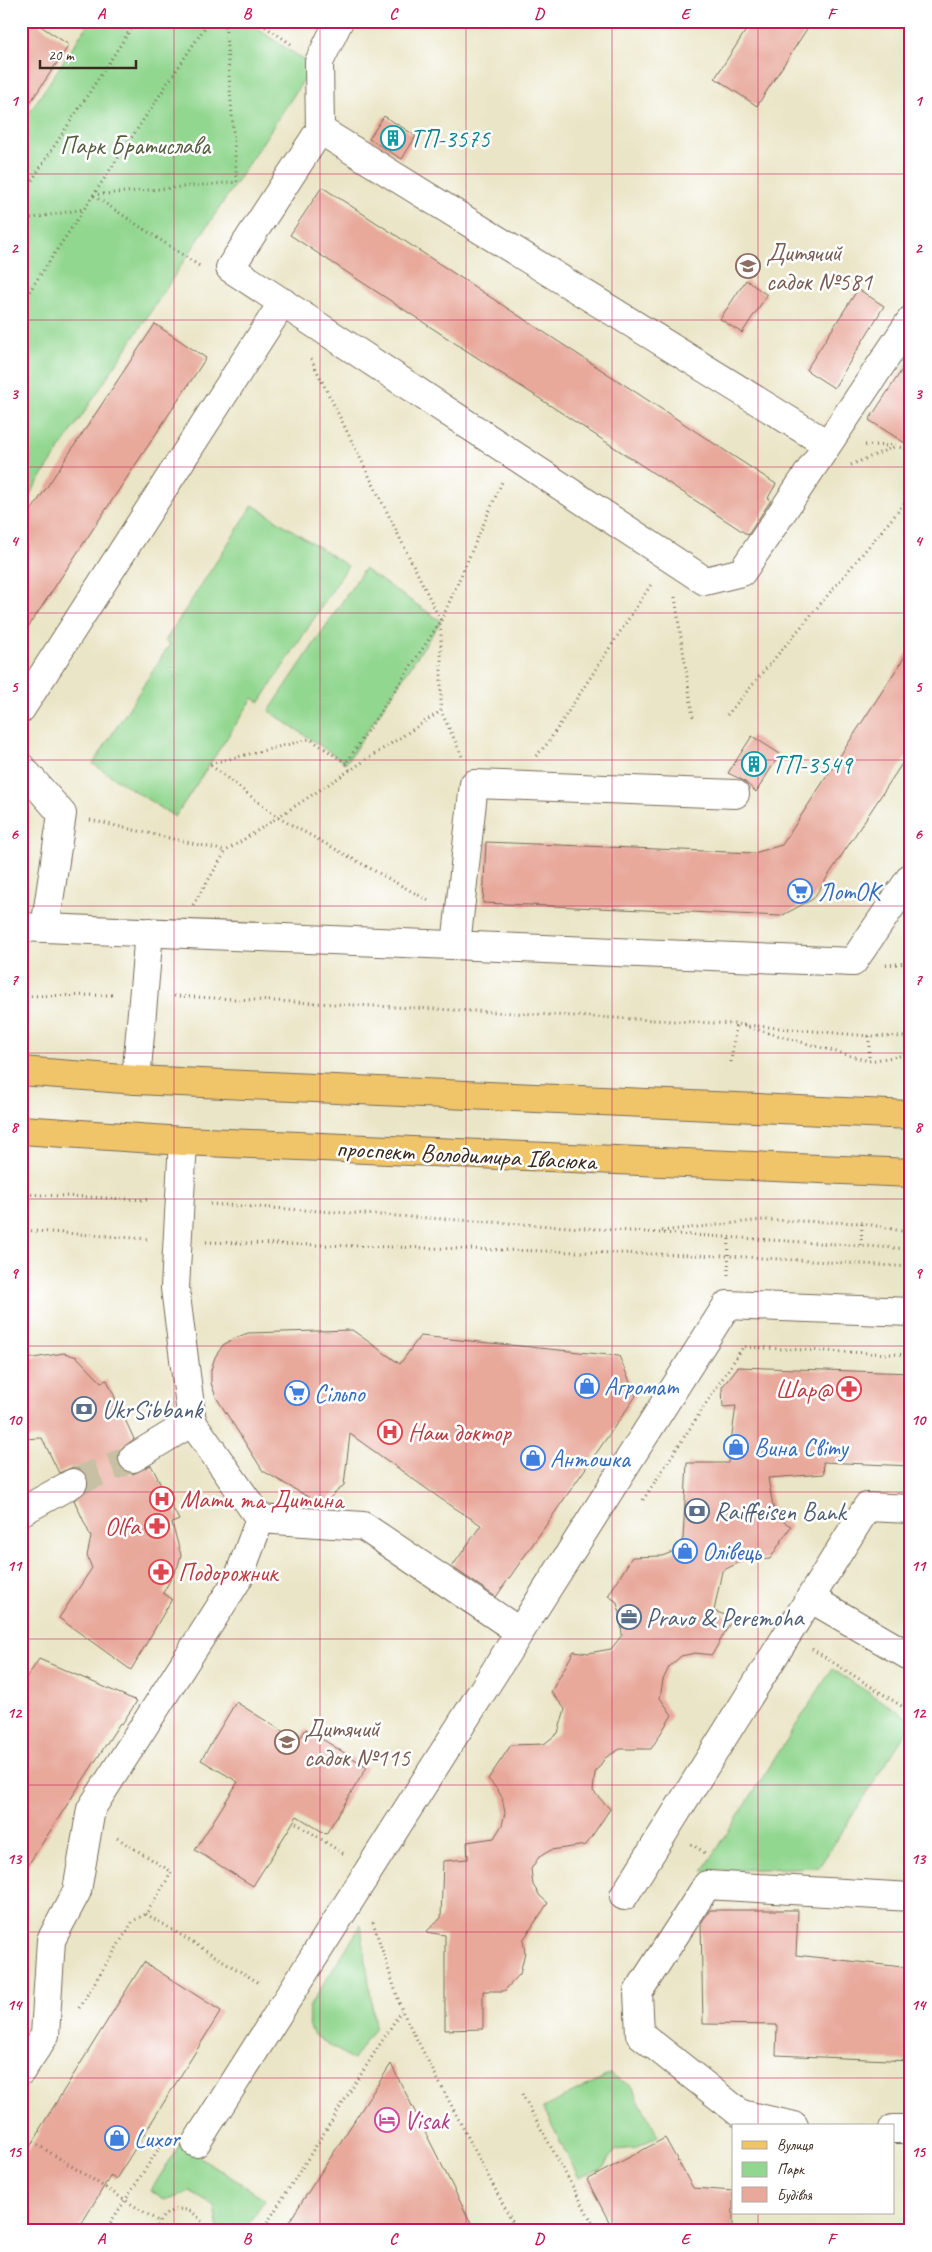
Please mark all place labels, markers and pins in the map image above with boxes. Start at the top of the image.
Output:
place label: ТП-3575 [410,123,491,155]
building icon: ТП-3575 [380,125,406,151]
place label: Дитячий садок №581 [766,237,874,298]
school or university icon: Дитячий садок №581 [735,253,761,279]
place label: ТП-3549 [772,749,853,781]
building icon: ТП-3549 [741,751,767,777]
place label: ЛотОК [818,876,884,908]
supermarket icon: ЛотОК [787,878,813,904]
place label: Агромат [604,1371,680,1403]
shop icon: Агромат [574,1373,600,1399]
place label: Шар@ [775,1374,834,1406]
pharmacy icon: Шар@ [836,1376,862,1402]
place label: Сільпо [314,1378,366,1410]
supermarket icon: Сільпо [284,1380,310,1406]
place label: UkrSibbank [102,1394,204,1426]
bank icon: UkrSibbank [71,1396,97,1422]
place label: Наш доктор [408,1417,512,1449]
hospital icon: Наш доктор [377,1419,403,1445]
place label: Вина Світу [754,1432,850,1464]
shop icon: Вина Світу [723,1434,749,1460]
place label: Антошка [550,1443,632,1475]
shop icon: Антошка [520,1445,546,1471]
place label: Мати та Дитина [180,1484,346,1516]
hospital icon: Мати та Дитина [149,1486,175,1512]
place label: Raiffeisen Bank [714,1496,848,1528]
bank icon: Raiffeisen Bank [684,1498,710,1524]
place label: Olfa [105,1511,142,1543]
pharmacy icon: Olfa [144,1513,170,1539]
place label: Олівець [702,1536,763,1568]
shop icon: Олівець [672,1538,698,1564]
place label: Подорожник [178,1557,279,1589]
pharmacy icon: Подорожник [148,1559,174,1585]
place label: Pravo & Peremoha [646,1602,806,1634]
office icon: Pravo & Peremoha [616,1604,642,1630]
place label: Дитячий садок №115 [304,1713,412,1774]
school or university icon: Дитячий садок №115 [274,1729,300,1755]
place label: Visak [404,2105,450,2137]
hotel icon: Visak [374,2107,400,2133]
place label: Luxor [134,2123,182,2155]
shop icon: Luxor [104,2125,130,2151]

